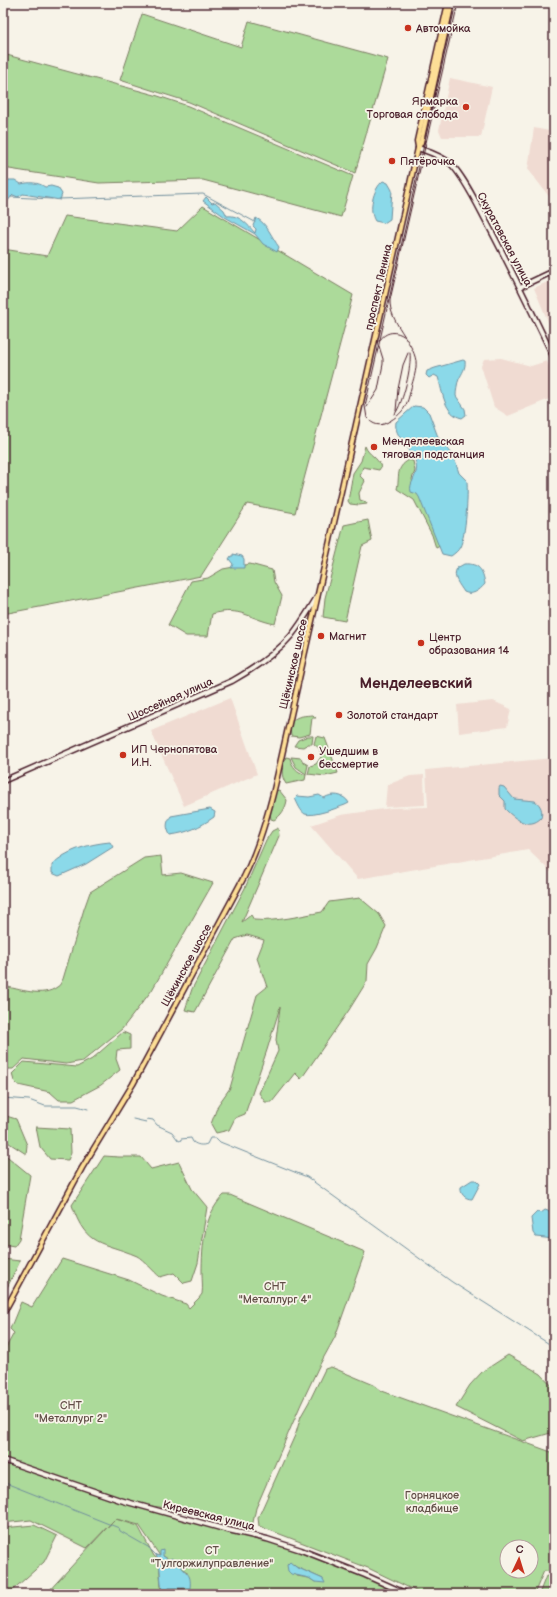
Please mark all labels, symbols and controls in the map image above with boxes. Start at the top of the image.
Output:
place label: Автомойка [415,22,471,35]
marker: Автомойка [403,23,413,33]
place label: Ярмарка Торговая слобода [367,95,458,121]
marker: Ярмарка Торговая слобода [461,102,471,112]
place label: Пятёрочка [400,155,456,168]
marker: Пятёрочка [387,156,397,166]
street label: Скуратовская улица [474,190,535,289]
street label: проспект Ленина [362,242,395,332]
place label: Менделеевская тяговая подстанция [382,435,485,461]
marker: Менделеевская тяговая подстанция [369,442,379,452]
street label: Щёкинское шоссе [277,618,310,710]
place label: Магнит [329,630,366,643]
marker: Магнит [316,631,326,641]
place label: Центр образования 14 [429,631,509,657]
marker: Центр образования 14 [416,638,426,648]
district label: Менделеевский [360,674,472,693]
street label: Шоссейная улица [126,675,215,724]
place label: Золотой стандарт [347,709,438,722]
marker: Золотой стандарт [334,710,344,720]
place label: ИП Чернопятова И.Н. [131,743,218,769]
place label: Ушедшим в бессмертие [319,745,379,771]
marker: ИП Чернопятова И.Н. [118,750,128,760]
marker: Ушедшим в бессмертие [306,752,316,762]
street label: Щёкинское шоссе [158,922,214,1009]
park label: СНТ "Металлург 4" [239,1280,311,1306]
park label: СНТ "Металлург 2" [35,1399,107,1425]
park label: Горняцкое кладбище [405,1489,459,1515]
street label: Киреевская улица [161,1498,257,1533]
north arrow [499,1539,539,1579]
text: С [515,1543,524,1556]
park label: СТ "Тулгоржилуправление" [151,1544,273,1570]

